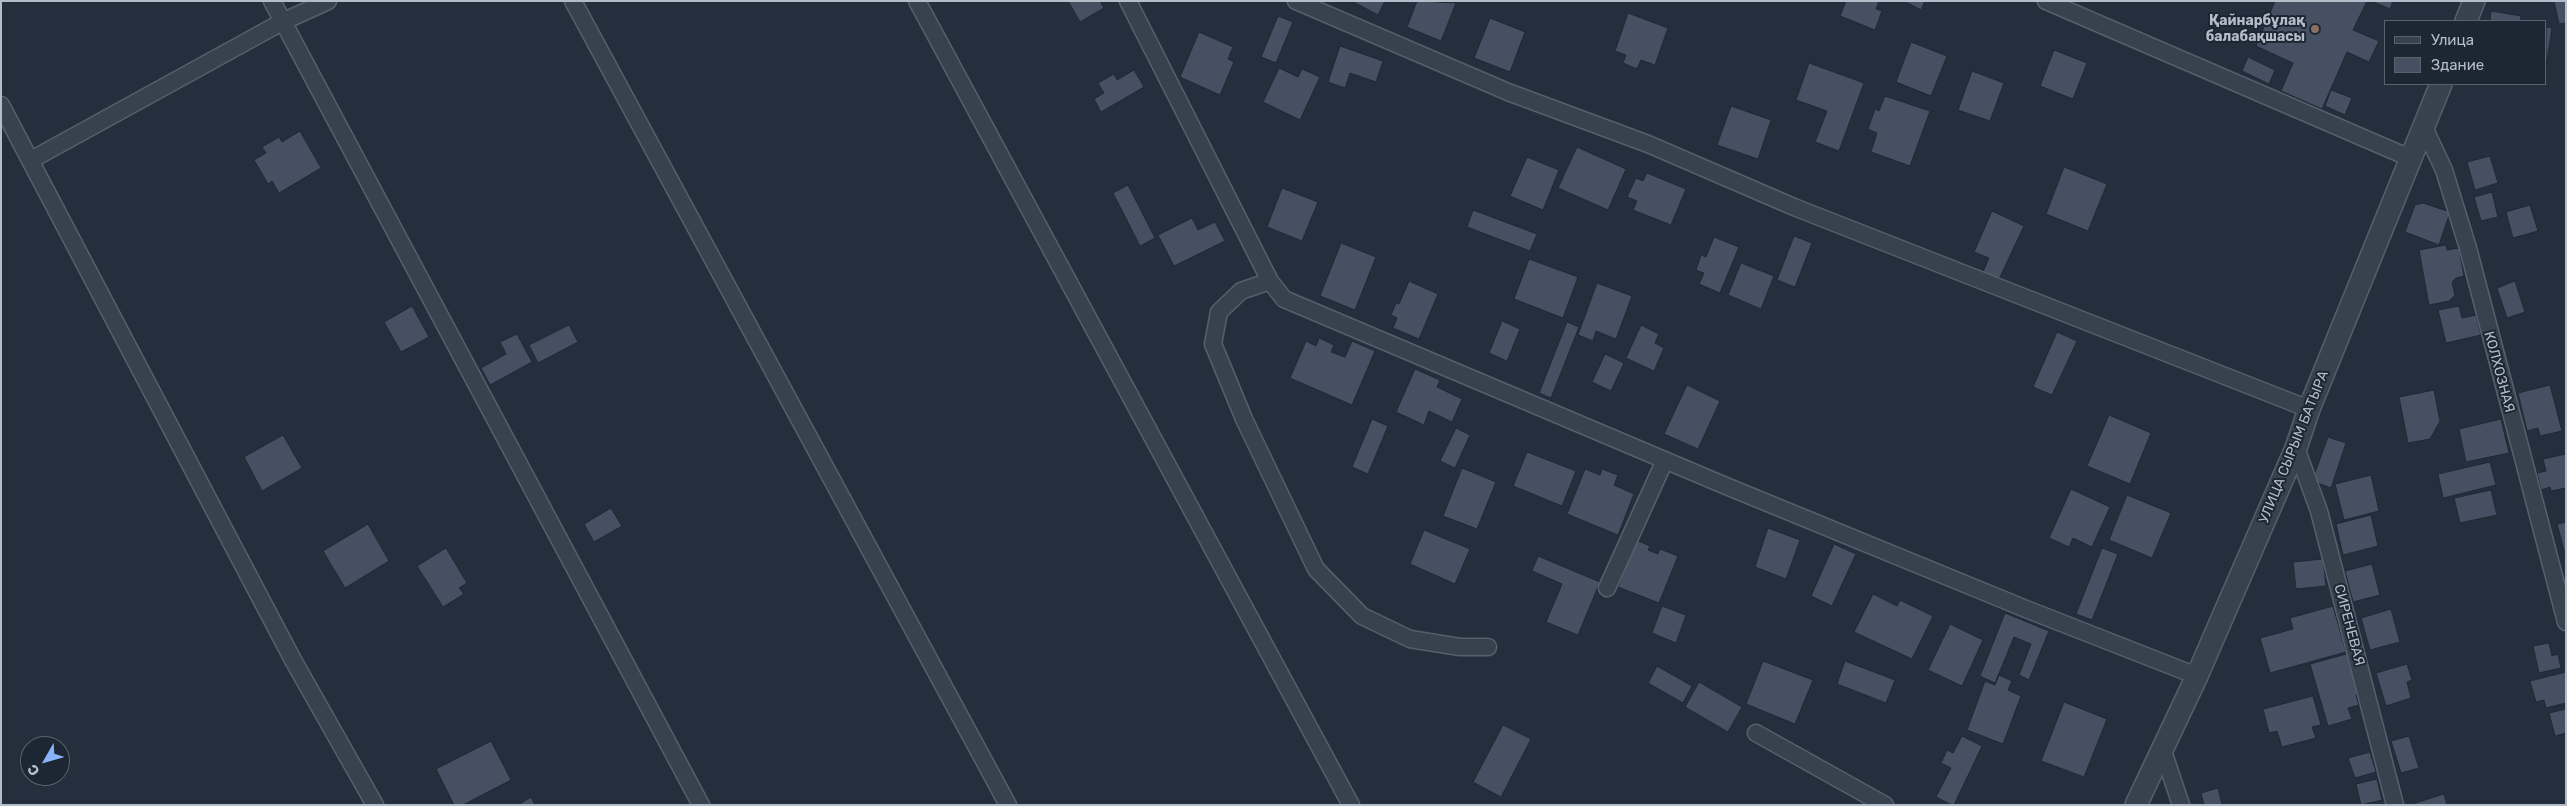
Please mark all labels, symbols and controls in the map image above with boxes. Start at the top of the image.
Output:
place label: Қайнарбұлақ балабақшасы [2206,13,2305,46]
legend [2384,20,2547,85]
marker: Қайнарбұлақ балабақшасы [2309,23,2321,35]
text: Улица [2431,31,2474,49]
text: Здание [2431,56,2484,74]
street label: КОЛХОЗНАЯ [2480,330,2518,414]
street label: УЛИЦА СЫРЫМ БАТЫРА [2256,368,2332,526]
street label: СИРЕНЕВАЯ [2330,582,2368,668]
north arrow [20,736,70,786]
text: С [24,761,43,779]

